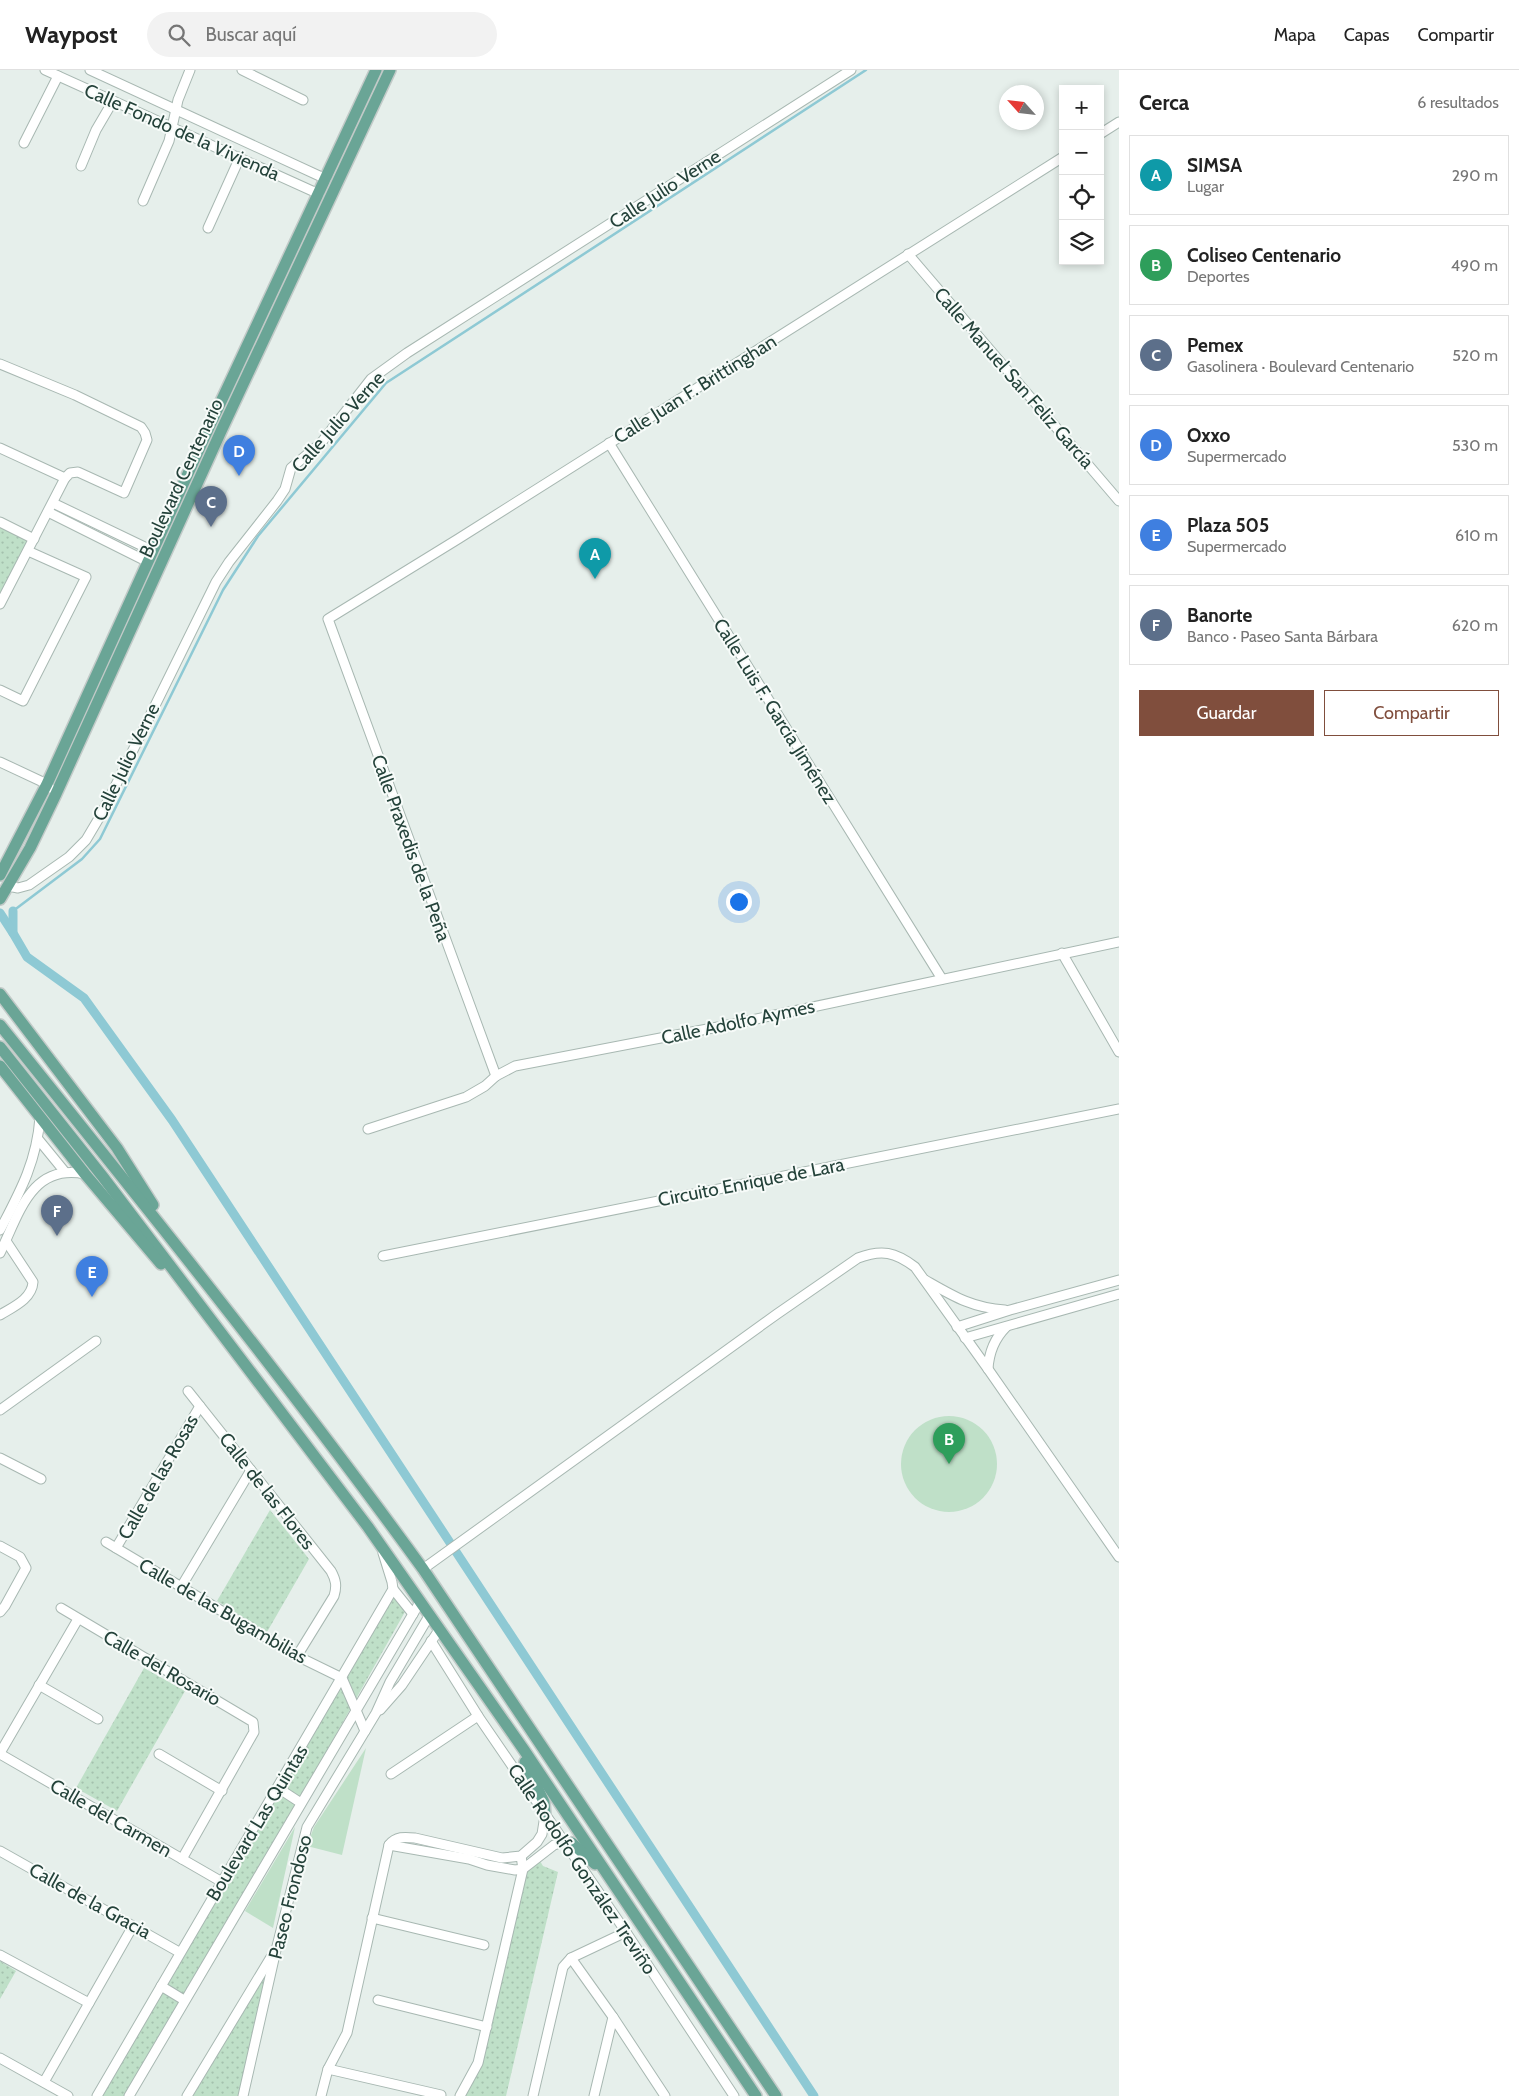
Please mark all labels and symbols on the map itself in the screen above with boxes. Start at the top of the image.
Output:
street label: Calle Fondo de la Vivienda [81,78,283,186]
north arrow [999,85,1044,130]
street label: Calle Julio Verne [605,144,725,234]
street label: Calle Manuel San Feliz García [929,283,1099,473]
street label: Calle Juan F. Brittinghan [609,330,781,448]
street label: Calle Julio Verne [287,367,390,477]
street label: Boulevard Centenario [134,395,228,561]
pin: D [223,435,255,476]
pin: C [195,486,227,527]
pin: A [579,538,611,579]
street label: Calle Luis F. García Jiménez [709,614,842,808]
street label: Calle Julio Verne [88,699,165,825]
street label: Calle Praxedis de la Peña [366,751,456,945]
your location [726,889,752,915]
street label: Calle Adolfo Aymes [659,994,817,1049]
street label: Circuito Enrique de Lara [656,1153,846,1211]
pin: F [41,1195,73,1236]
pin: E [76,1256,108,1297]
street label: Calle de las Rosas [113,1410,203,1544]
pin: B [933,1423,965,1464]
street label: Calle de las Flores [214,1428,320,1554]
street label: Calle de las Bugambilias [135,1553,311,1669]
street label: Calle del Rosario [99,1625,225,1711]
street label: Boulevard Las Quintas [201,1741,313,1905]
street label: Calle Rodolfo González Treviño [503,1759,661,1979]
street label: Calle del Carmen [46,1774,176,1862]
street label: Paseo Frondoso [263,1832,317,1962]
street label: Calle de la Gracia [25,1858,155,1944]

